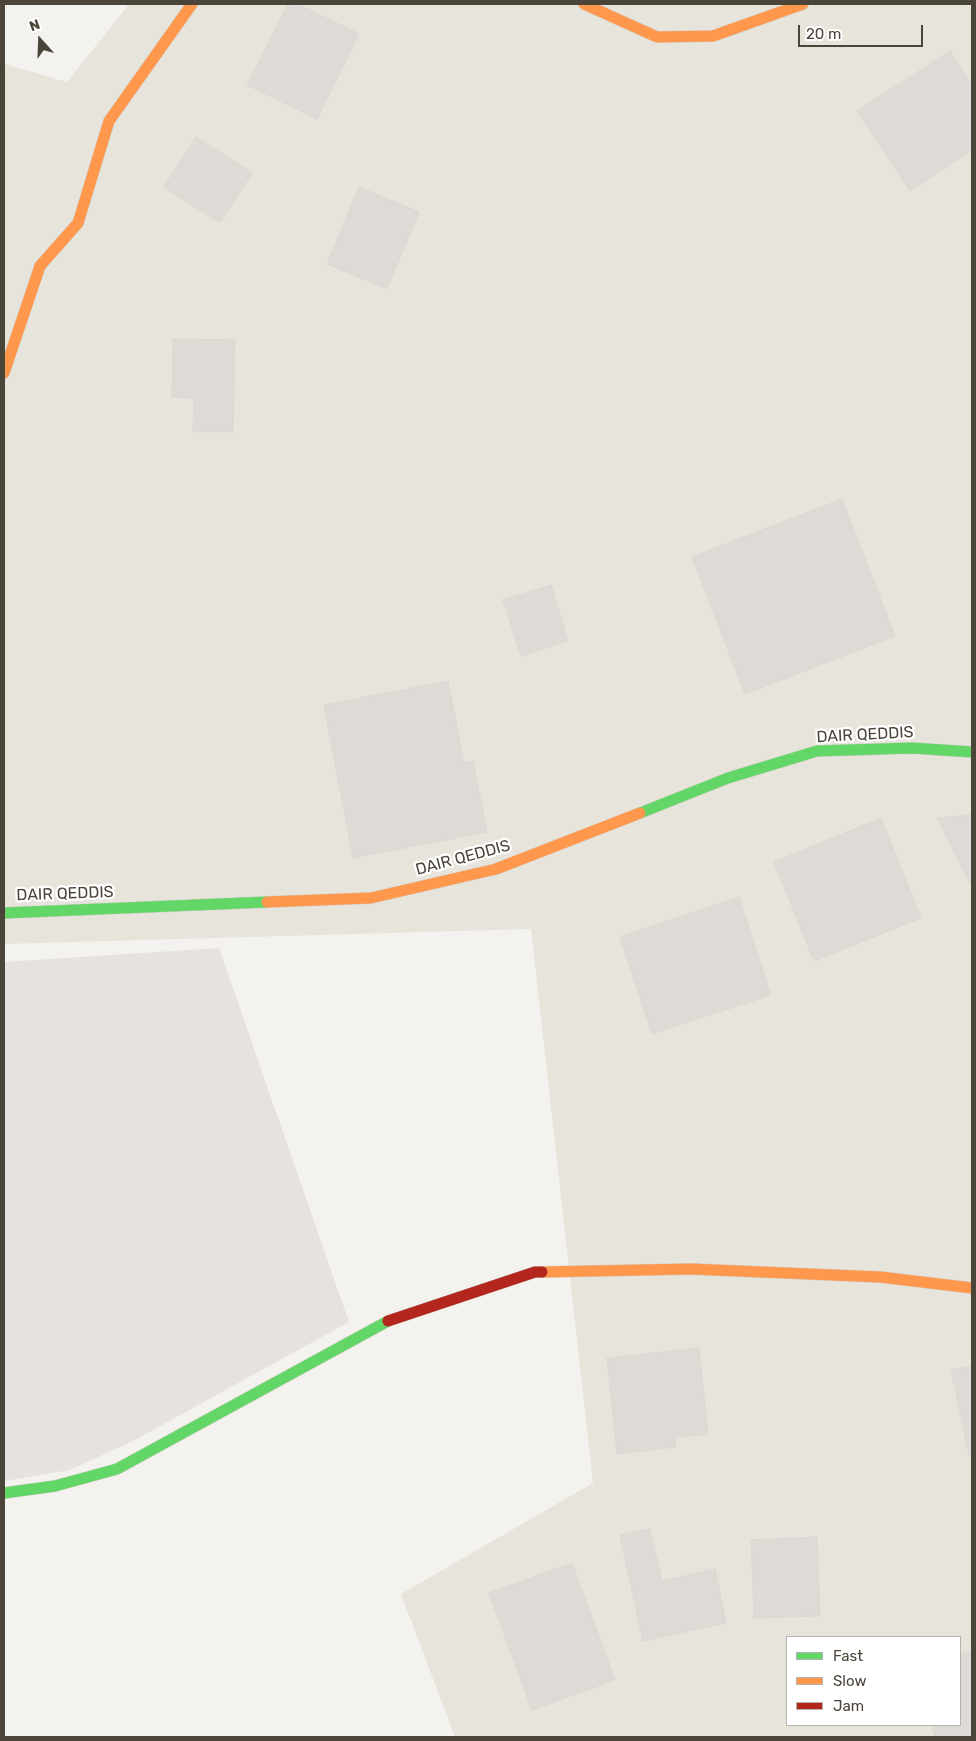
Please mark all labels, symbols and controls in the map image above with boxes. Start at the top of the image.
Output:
north arrow [15,15,65,65]
scale bar [801,15,926,47]
text: N [27,16,42,35]
text: 20 m [806,25,841,43]
street label: DAIR QEDDIS [816,723,914,747]
street label: DAIR QEDDIS [414,836,512,880]
street label: DAIR QEDDIS [16,883,114,905]
legend [786,1636,961,1726]
text: Fast [833,1647,863,1665]
text: Slow [833,1672,866,1690]
text: Jam [833,1697,864,1715]

